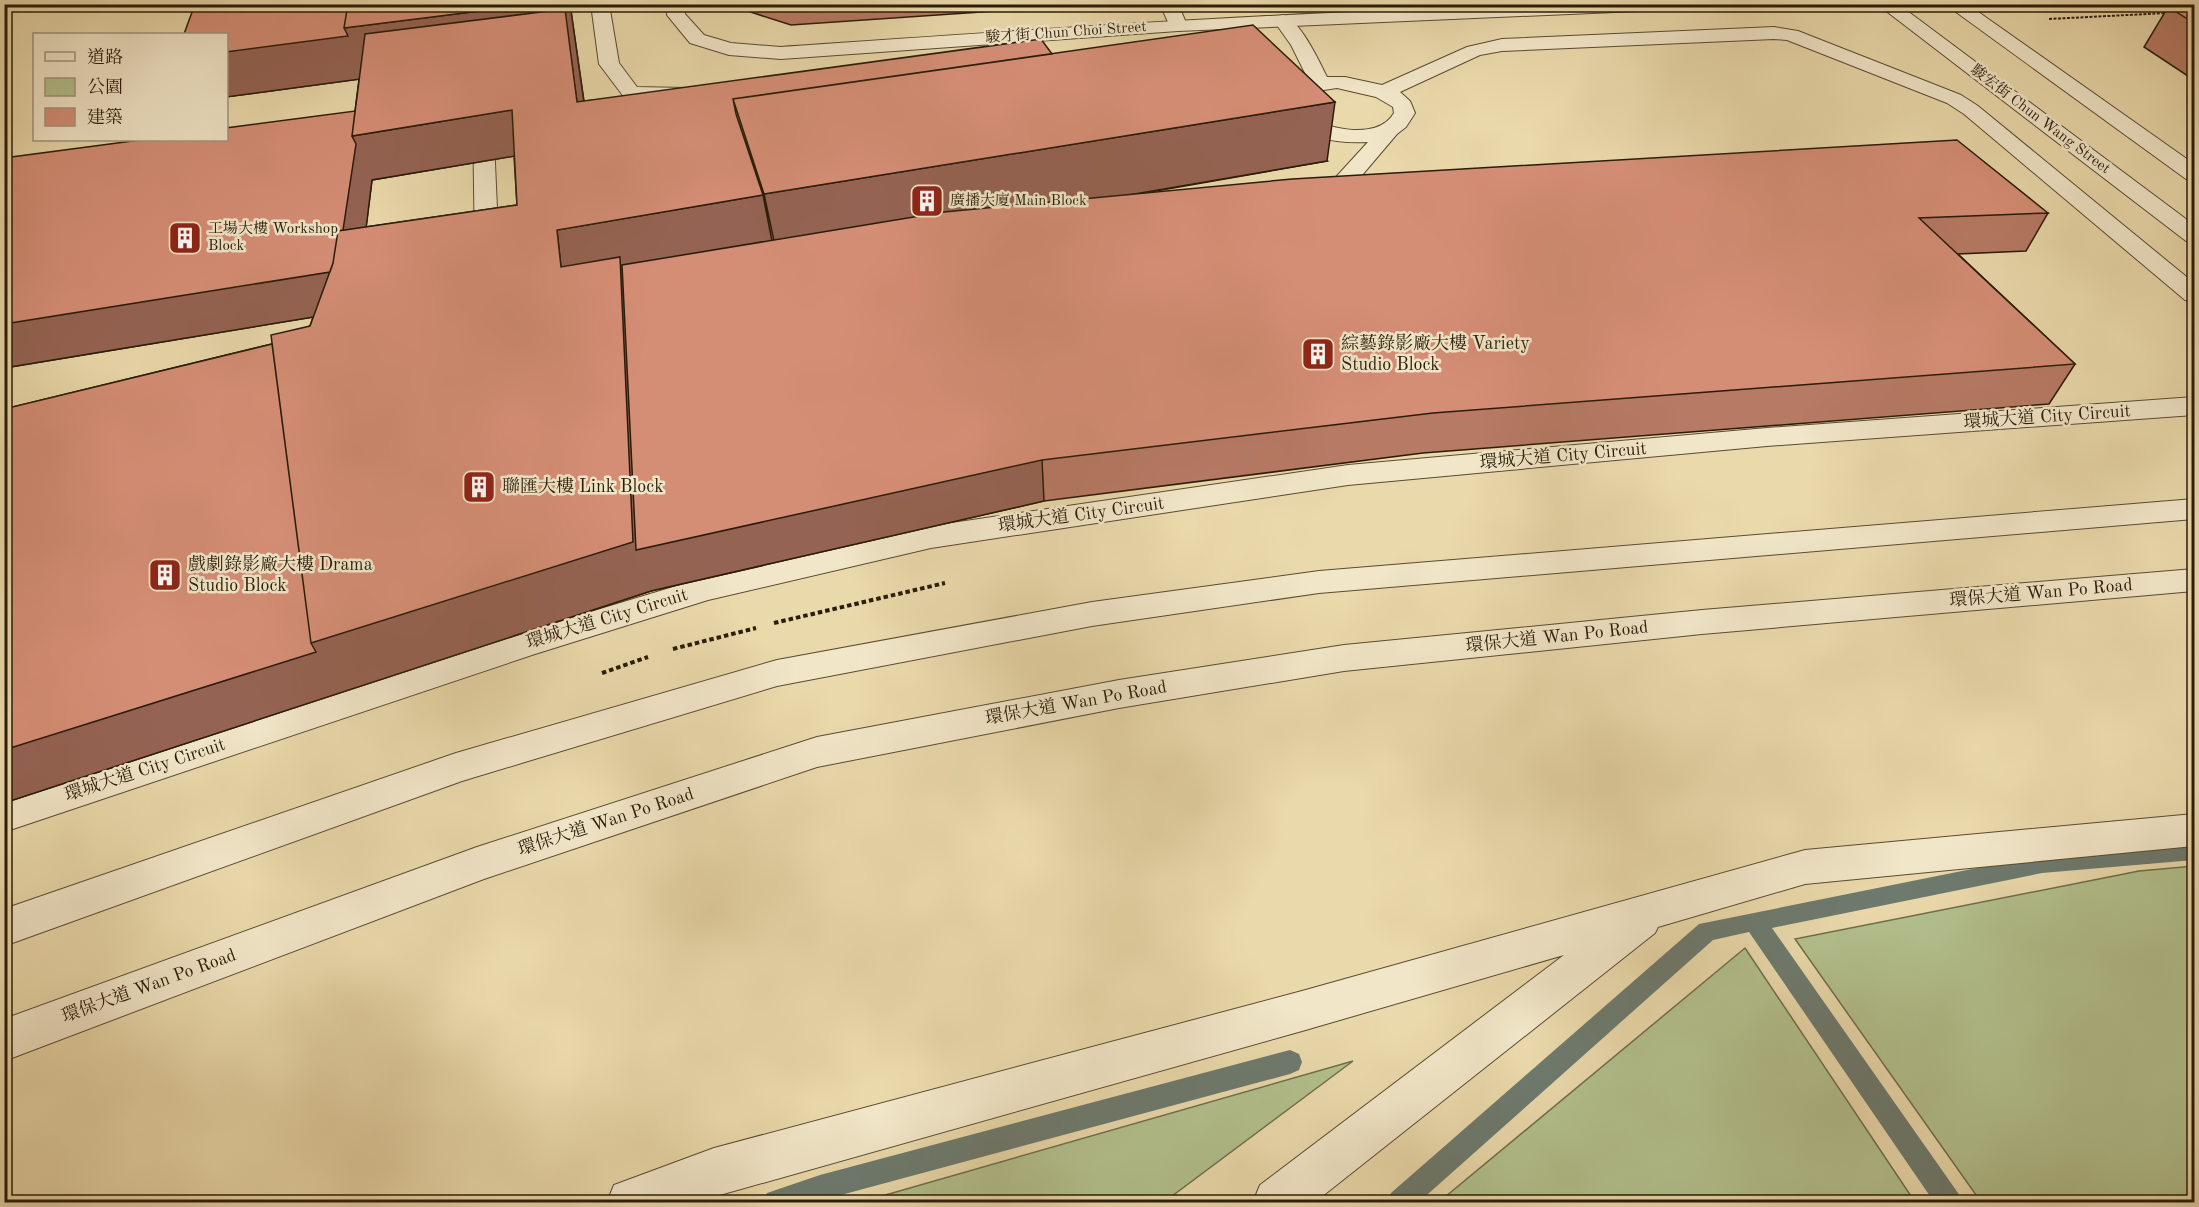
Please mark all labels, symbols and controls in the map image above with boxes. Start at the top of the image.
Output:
street label: 駿才街 Chun Choi Street [985,18,1147,46]
legend [33,33,228,141]
text: 道路 [87,47,123,67]
street label: 駿宏街 Chun Wang Street [1968,61,2114,177]
text: 公園 [87,77,123,97]
text: 建築 [87,107,123,127]
building icon: 廣播大廈 Main Block [909,183,945,219]
place label: 廣播大廈 Main Block [950,192,1087,209]
building icon: 工場大樓 Workshop Block [167,220,203,256]
place label: 工場大樓 Workshop Block [208,220,338,254]
place label: 綜藝錄影廠大樓 Variety Studio Block [1341,333,1530,374]
building icon: 綜藝錄影廠大樓 Variety Studio Block [1300,336,1336,372]
street label: 環城大道 City Circuit [1963,400,2131,432]
street label: 環城大道 City Circuit [1478,438,1647,472]
building icon: 聯匯大樓 Link Block [461,469,497,505]
place label: 聯匯大樓 Link Block [502,476,664,496]
street label: 環城大道 City Circuit [996,492,1165,536]
place label: 戲劇錄影廠大樓 Drama Studio Block [188,554,373,595]
building icon: 戲劇錄影廠大樓 Drama Studio Block [147,557,183,593]
street label: 環保大道 Wan Po Road [1948,574,2133,610]
street label: 環城大道 City Circuit [524,584,690,652]
street label: 環保大道 Wan Po Road [1464,616,1649,656]
street label: 環保大道 Wan Po Road [984,676,1168,728]
street label: 環城大道 City Circuit [62,734,228,804]
street label: 環保大道 Wan Po Road [515,783,696,859]
street label: 環保大道 Wan Po Road [59,944,238,1026]

